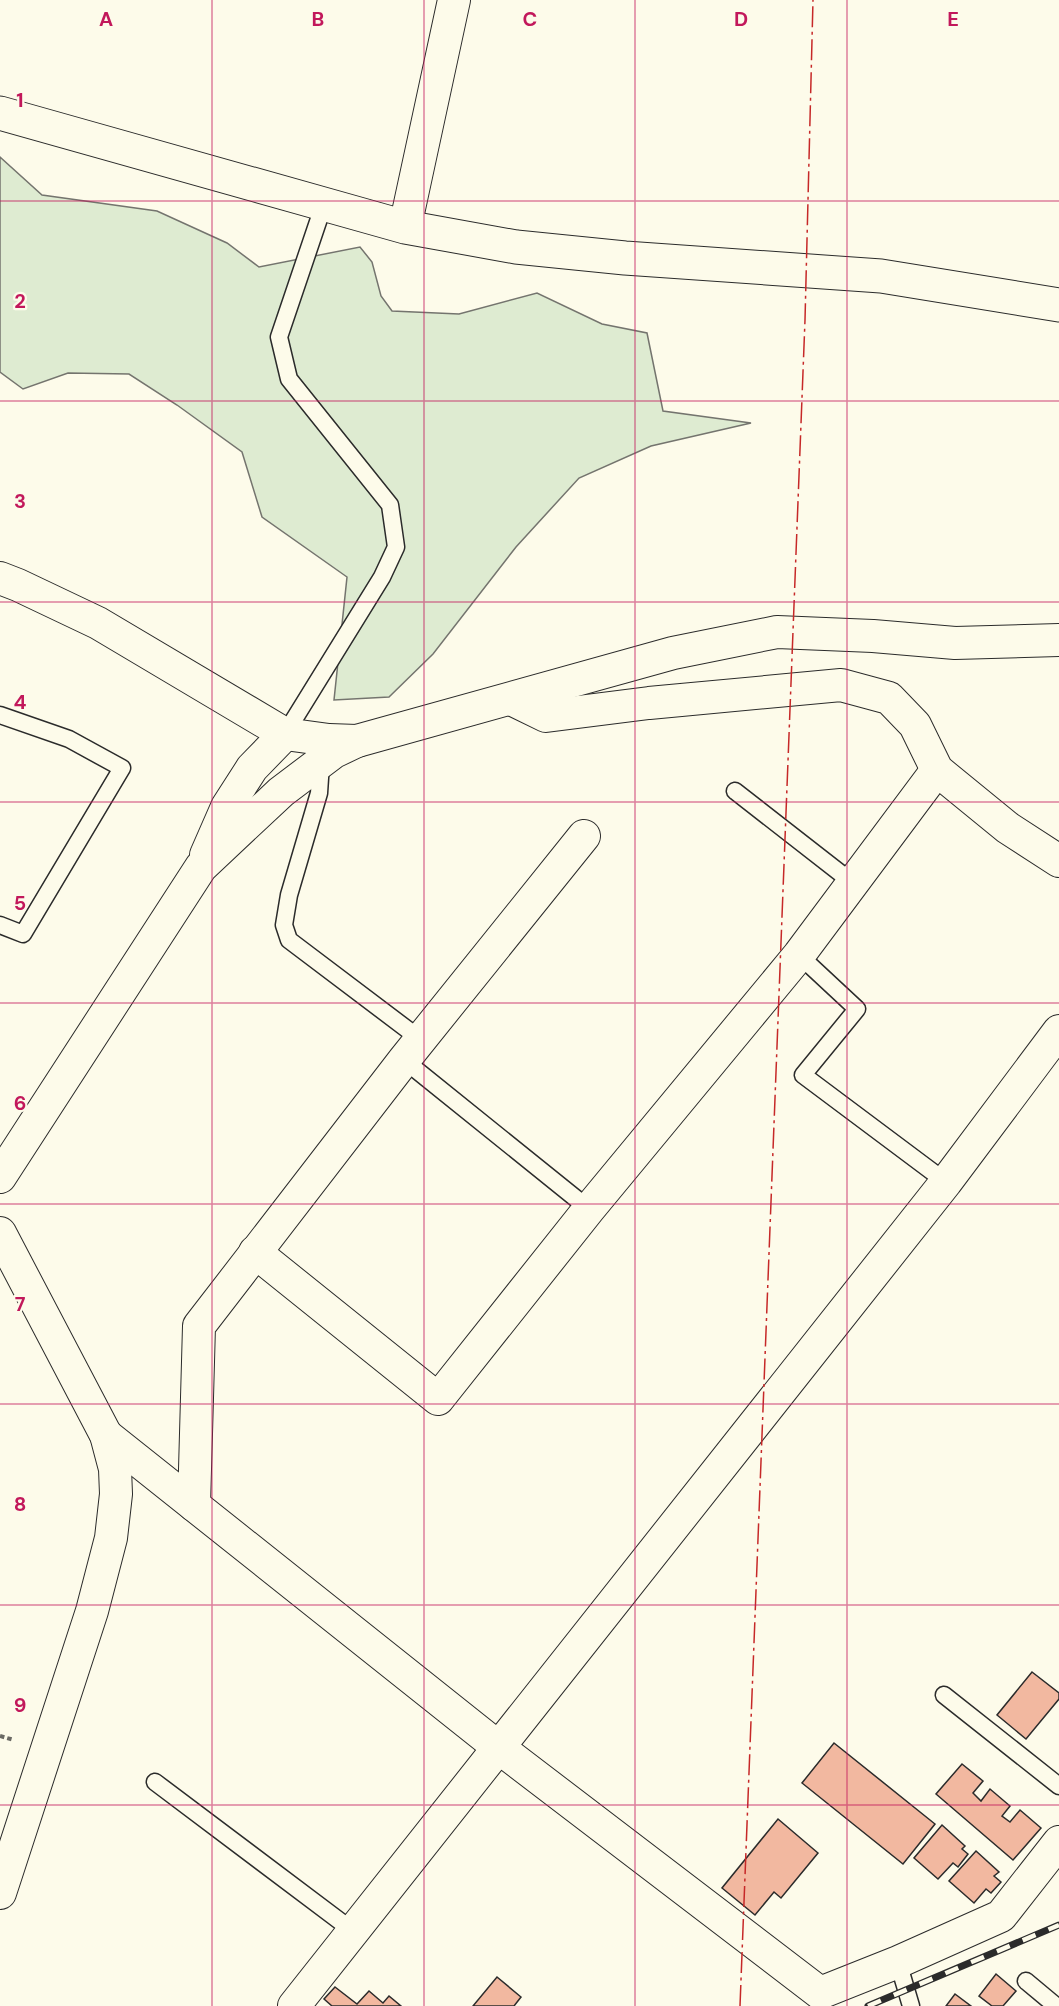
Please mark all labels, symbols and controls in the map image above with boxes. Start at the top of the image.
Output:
text: A [99,6,113,32]
text: B [312,6,324,32]
text: C [523,6,537,32]
text: D [734,6,748,32]
text: E [947,6,959,32]
text: 1 [16,87,24,113]
text: 2 [14,288,26,314]
text: 3 [14,488,26,514]
text: 4 [14,689,27,715]
text: 5 [14,890,26,916]
text: 6 [14,1090,26,1116]
text: 7 [15,1291,26,1317]
text: 8 [14,1491,26,1517]
text: 9 [14,1692,26,1718]

